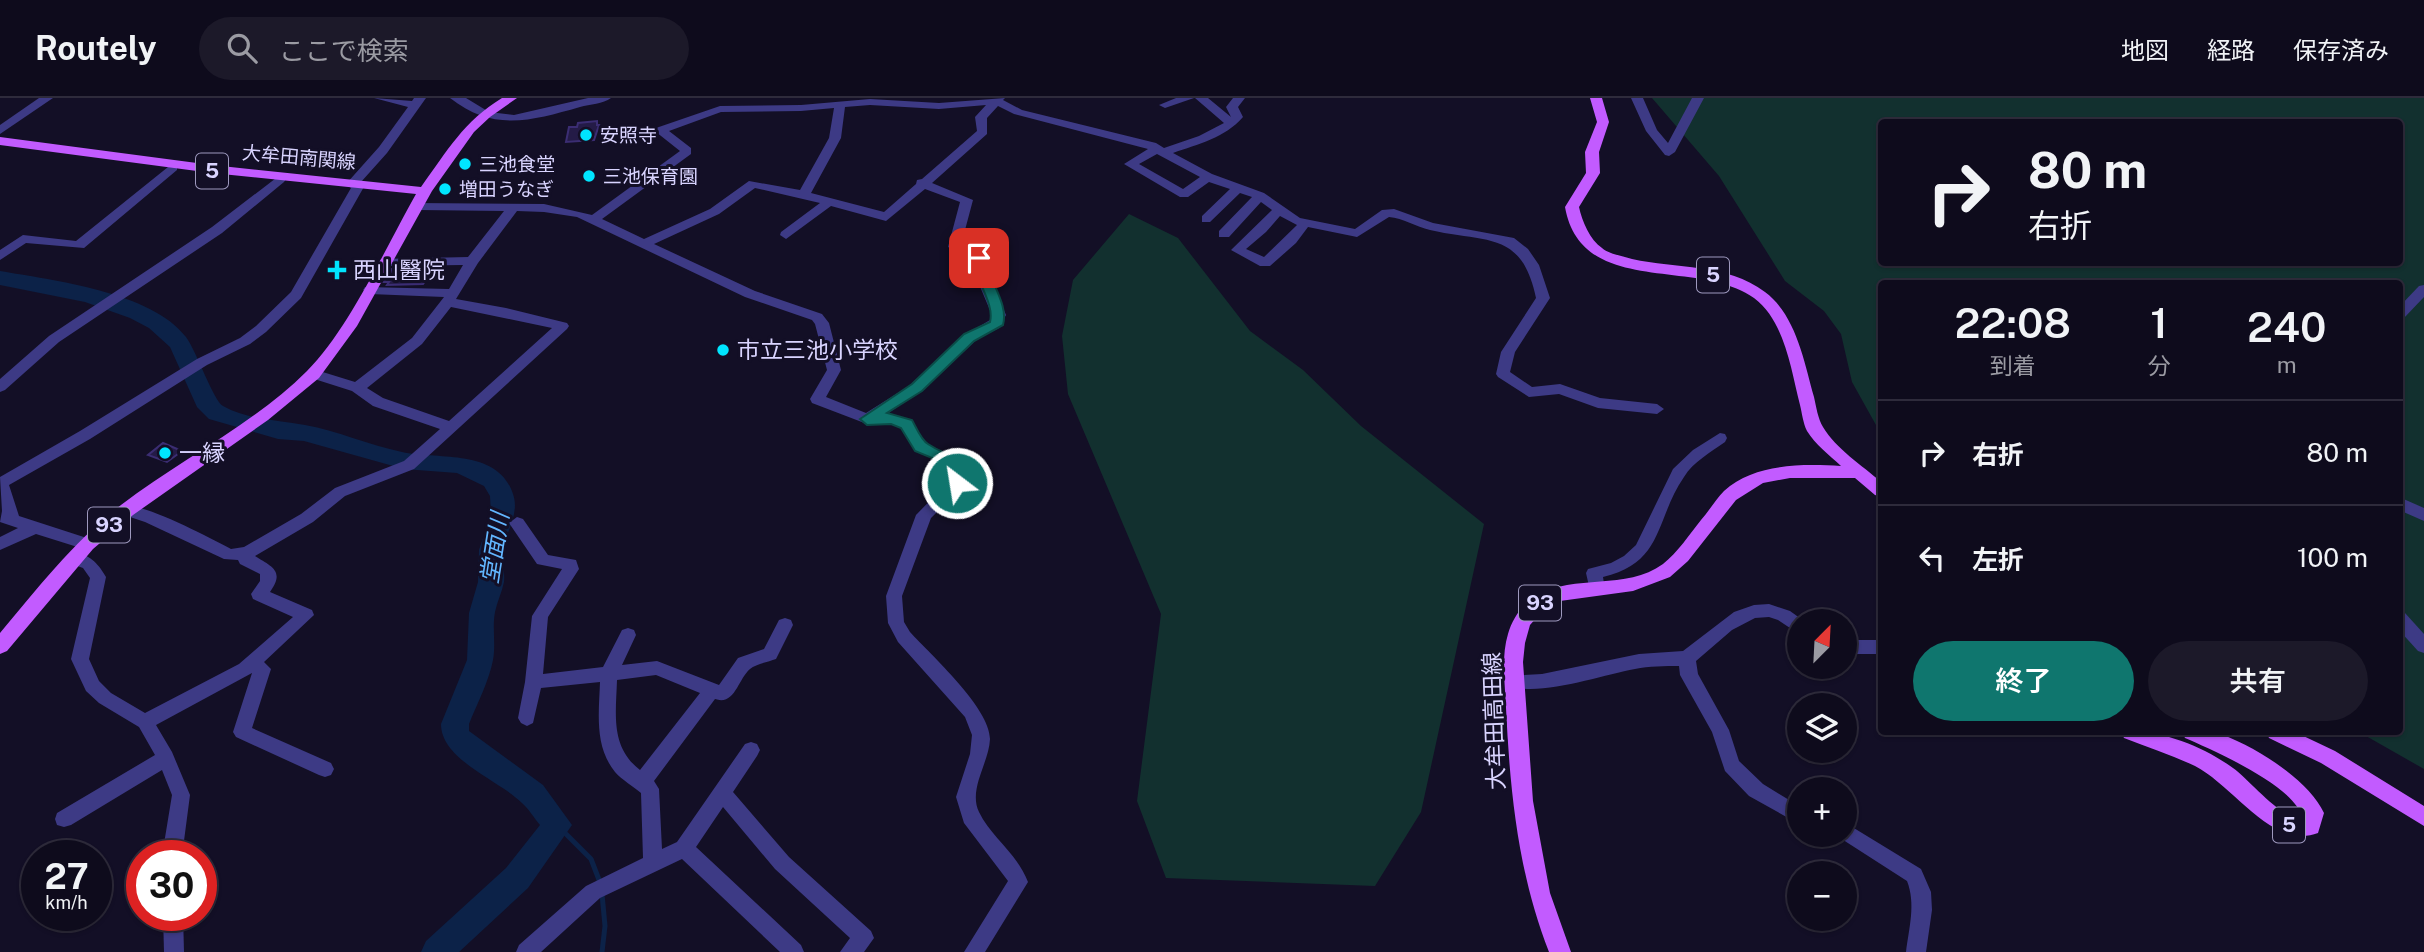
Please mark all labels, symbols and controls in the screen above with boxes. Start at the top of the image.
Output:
search box [199,17,689,80]
text: Routely [35,29,157,67]
icon: search [223,29,261,67]
text: ここで検索 [279,35,409,66]
text: 地図 [2121,36,2169,64]
text: 経路 [2207,36,2255,64]
text: 保存済み [2293,36,2389,64]
place label: 安照寺 [600,124,657,146]
marker: 安照寺 [578,127,594,143]
street label: 大牟田南関線 [241,141,357,173]
text: 80 m [2028,141,2147,199]
icon: right [1913,147,2004,238]
place label: 三池食堂 [479,153,555,175]
road number: 5 [196,154,228,188]
marker: 三池食堂 [457,156,473,172]
place label: 三池保育園 [603,165,698,187]
marker: 三池保育園 [581,168,597,184]
place label: 増田うなぎ [459,178,554,200]
marker: 増田うなぎ [437,181,453,197]
text: 右折 [2028,207,2092,244]
pin [949,228,1009,288]
icon: arrive [960,239,998,277]
place label: 西山醫院 [353,256,445,283]
road number: 5 [1697,258,1729,292]
marker: 西山醫院 [327,260,347,280]
text: 22:08 [1955,298,2071,347]
text: 1 [2150,298,2168,347]
text: 240 [2247,302,2326,351]
place label: 市立三池小学校 [737,336,898,363]
marker: 市立三池小学校 [715,342,731,358]
text: m [2277,351,2297,378]
text: 到着 [1990,352,2036,379]
text: 分 [2147,352,2170,379]
icon: right [1913,434,1951,472]
text: 80 m [2307,437,2368,468]
place label: 一縁 [179,439,225,466]
text: 右折 [1972,439,2024,470]
marker: 一縁 [157,445,173,461]
position arrow [920,446,994,520]
water label: 堂面川 [475,507,514,586]
road number: 93 [88,508,130,542]
icon: left [1913,539,1951,577]
text: 100 m [2297,542,2368,573]
text: 左折 [1972,544,2024,575]
road number: 93 [1519,586,1561,620]
north arrow [1787,609,1857,679]
map controls [1787,609,1857,931]
button: 終了 [1913,641,2134,721]
button: 共有 [2148,641,2368,721]
street label: 大牟田高田線 [1478,652,1509,790]
button: layers [1787,693,1857,763]
button: + [1787,777,1857,847]
road number: 5 [2273,808,2305,842]
speed limit sign: 30 [126,840,217,931]
text: 27 [44,856,89,897]
button: − [1787,861,1857,931]
text: km/h [45,892,88,913]

